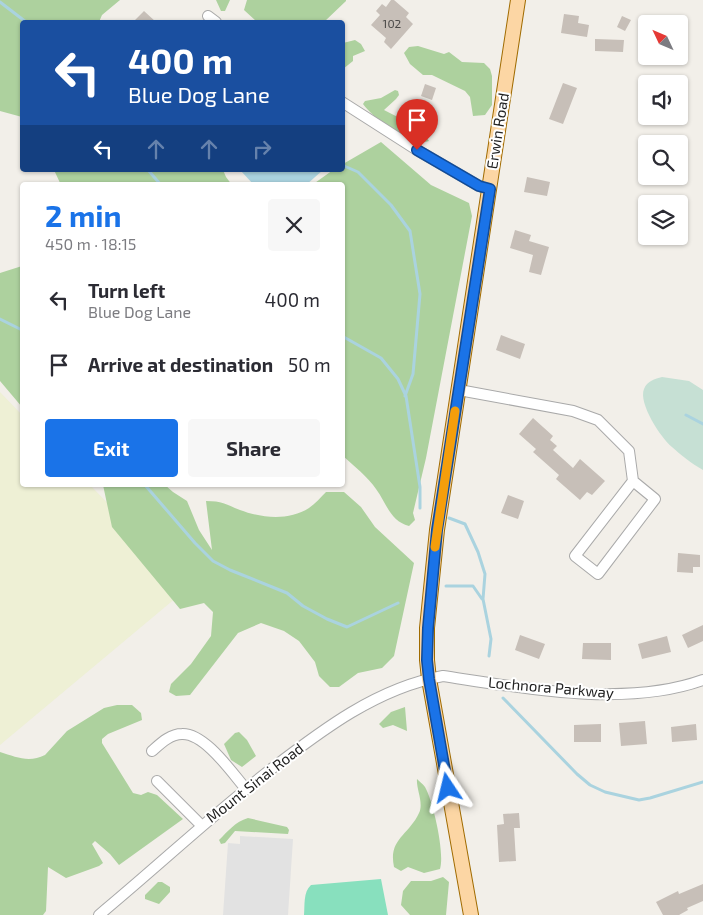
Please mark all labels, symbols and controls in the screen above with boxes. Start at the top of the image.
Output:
north arrow [638,15,688,65]
map controls [638,15,688,245]
house number: 102 [383,16,402,30]
text: 400 m [128,39,233,81]
icon: left [45,40,110,105]
button: sound [638,75,688,125]
text: Blue Dog Lane [128,81,270,107]
street label: Erwin Road [482,91,512,170]
pin [396,99,438,150]
icon: arrive [403,106,431,134]
icon: left [89,135,117,163]
icon: ahead [142,135,170,163]
icon: ahead [195,135,223,163]
icon: right [248,135,276,163]
button: search [638,135,688,185]
button: layers [638,195,688,245]
text: 2 min [45,197,122,233]
button: close [268,199,320,251]
text: 450 m · 18:15 [45,234,136,253]
text: Turn left [88,279,165,302]
icon: left [45,286,73,314]
text: 400 m [265,288,320,311]
text: Blue Dog Lane [88,302,191,321]
icon: arrive [45,351,73,379]
text: Arrive at destination [88,353,273,376]
text: 50 m [288,353,331,376]
button: Exit [45,419,178,477]
button: Share [188,419,320,477]
street label: Lochnora Parkway [487,673,615,701]
street label: Mount Sinai Road [202,739,307,826]
position arrow [421,761,473,813]

